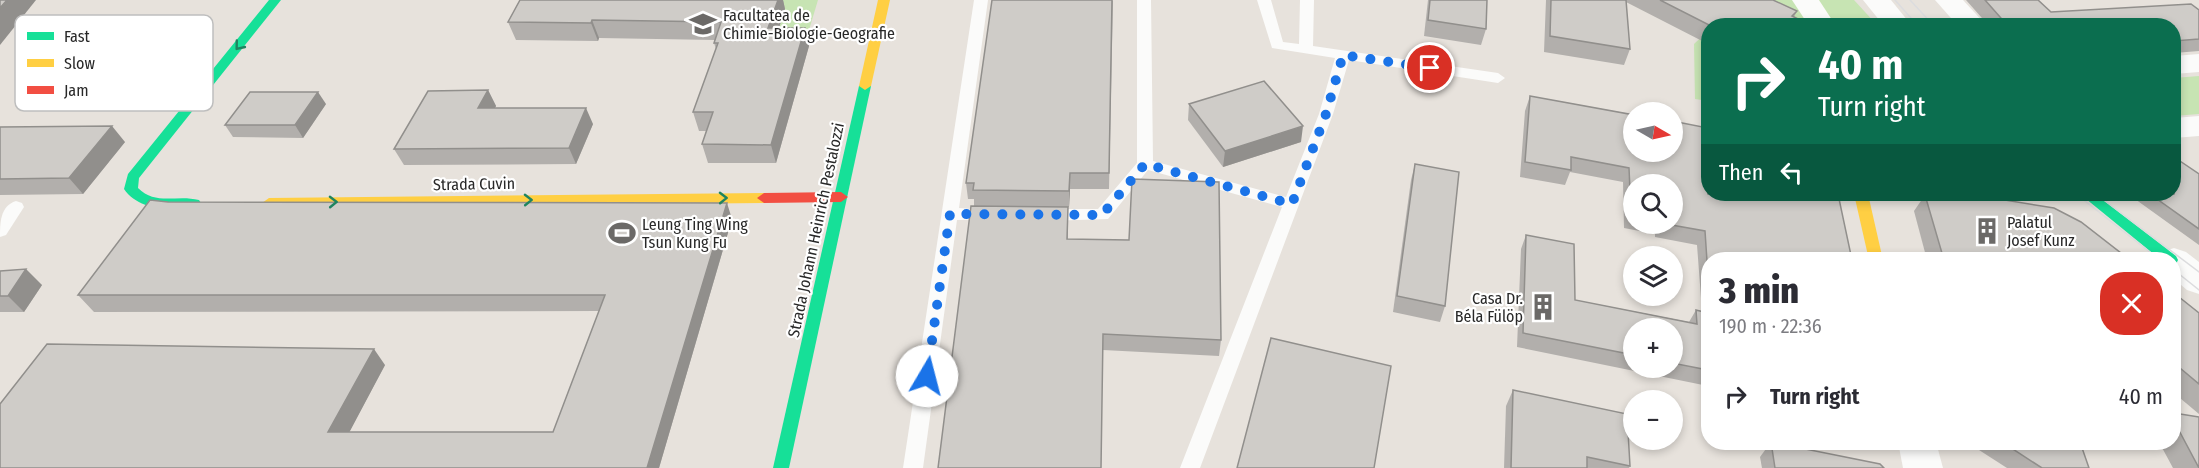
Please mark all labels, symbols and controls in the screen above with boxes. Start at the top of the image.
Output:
place label: Facultatea de Chimie-Biologie-Geografie [723,6,895,43]
school or university icon: Facultatea de Chimie-Biologie-Geografie [688,9,718,39]
legend [15,15,213,111]
text: Fast [64,27,91,46]
one-way arrow [235,39,246,50]
text: 40 m [1818,40,1903,90]
pin [1404,42,1455,93]
icon: right [1719,42,1797,120]
icon: arrive [1413,51,1446,84]
text: Slow [64,54,95,73]
text: Jam [64,81,89,100]
text: Turn right [1818,91,1926,123]
north arrow [1623,102,1683,162]
map controls [1623,102,1683,450]
street label: Strada Johann Heinrich Pestalozzi [784,121,848,339]
icon: left [1775,156,1808,189]
text: Then [1719,159,1763,186]
street label: Strada Cuvin [433,174,515,194]
button: search [1623,174,1683,234]
one-way arrow [719,192,728,204]
one-way arrow [524,194,533,206]
one-way arrow [329,196,338,208]
place label: Palatul Josef Kunz [2007,213,2075,250]
place label: Leung Ting Wing Tsun Kung Fu [642,215,748,252]
building icon: Palatul Josef Kunz [1972,216,2002,246]
sports icon: Leung Ting Wing Tsun Kung Fu [607,218,637,248]
button: layers [1623,246,1683,306]
text: 3 min [1719,269,1799,313]
button: close [2100,272,2163,335]
place label: Casa Dr. Béla Fülöp [1455,289,1523,326]
building icon: Casa Dr. Béla Fülöp [1528,292,1558,322]
text: 190 m · 22:36 [1719,314,1822,338]
button: + [1623,318,1683,378]
position arrow [895,344,959,408]
icon: right [1719,380,1752,413]
text: Turn right [1770,383,1859,410]
text: 40 m [2119,383,2163,410]
button: − [1623,390,1683,450]

